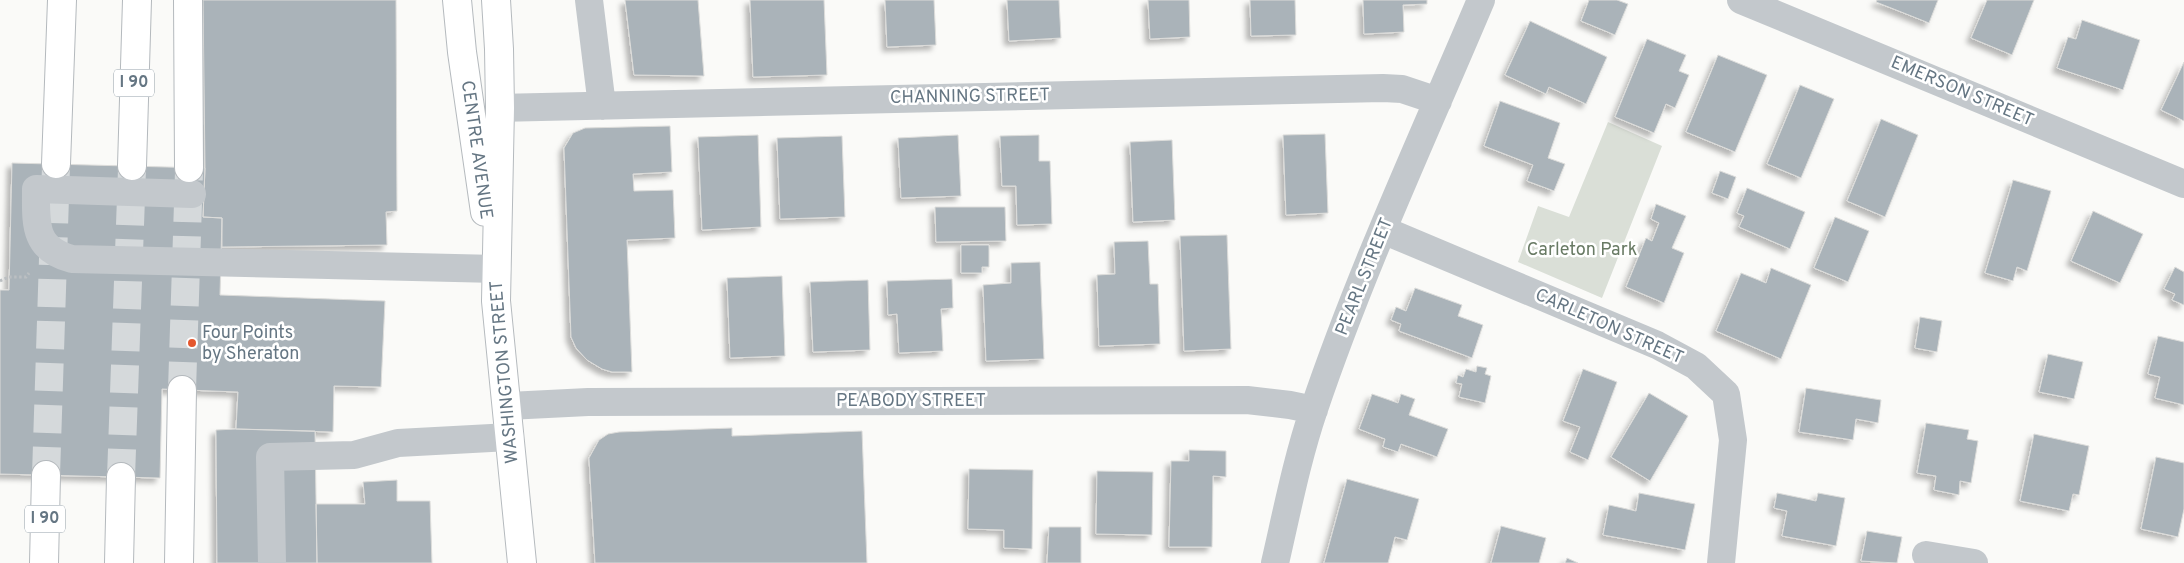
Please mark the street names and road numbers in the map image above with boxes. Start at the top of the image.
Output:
street label: EMERSON STREET [1887,52,2037,132]
road number: I 90 [114,70,154,96]
street label: CENTRE AVENUE [455,79,497,221]
street label: CHANNING STREET [890,84,1050,110]
street label: PEARL STREET [1331,215,1399,339]
street label: WASHINGTON STREET [486,279,524,465]
street label: CARLETON STREET [1531,284,1687,370]
street label: PEABODY STREET [836,390,986,413]
road number: I 90 [25,506,65,532]

